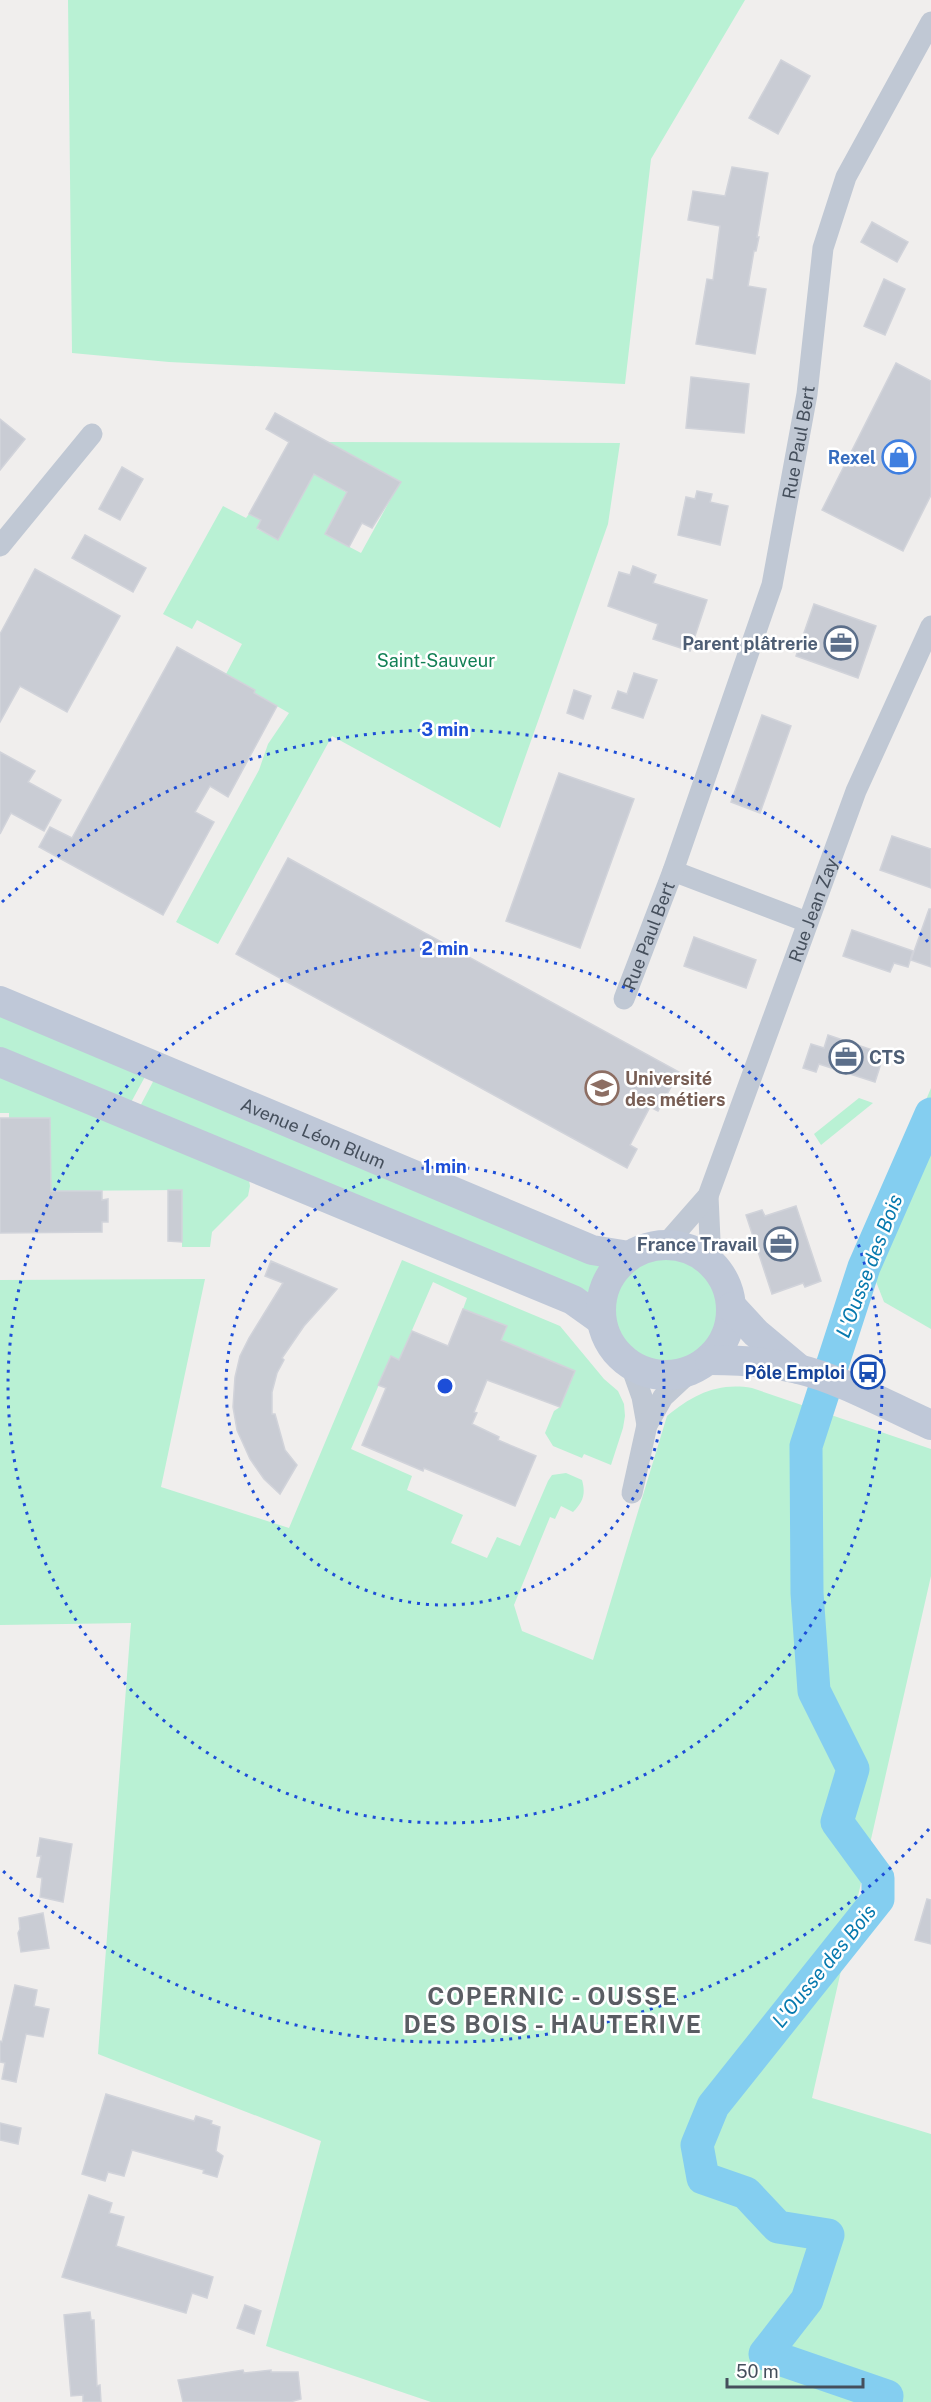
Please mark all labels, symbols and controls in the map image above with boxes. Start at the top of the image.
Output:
street label: Rue Paul Bert [777,385,818,501]
shop icon: Rexel [881,439,917,475]
place label: Rexel [828,447,876,468]
office icon: Parent plâtrerie [823,625,859,661]
place label: Parent plâtrerie [682,633,818,654]
park label: Saint-Sauveur [377,650,495,671]
text: 3 min [421,719,469,740]
street label: Rue Jean Zay [784,854,841,965]
street label: Rue Paul Bert [618,878,679,993]
text: 2 min [421,938,469,959]
office icon: CTS [828,1039,864,1075]
place label: CTS [869,1047,905,1068]
place label: Université des métiers [625,1068,725,1110]
school or university icon: Université des métiers [584,1070,620,1106]
street label: Avenue Léon Blum [238,1093,389,1172]
text: 1 min [423,1156,467,1177]
water label: L'Ousse des Bois [831,1191,907,1341]
office icon: France Travail [763,1226,799,1262]
place label: France Travail [637,1234,758,1255]
bus stop icon: Pôle Emploi [850,1354,886,1390]
place label: Pôle Emploi [745,1362,845,1383]
centre of rings [435,1376,455,1396]
water label: L'Ousse des Bois [767,1899,881,2032]
district label: COPERNIC - OUSSE DES BOIS - HAUTERIVE [403,1982,703,2038]
scale bar [727,2351,864,2389]
text: 50 m [736,2361,779,2382]

